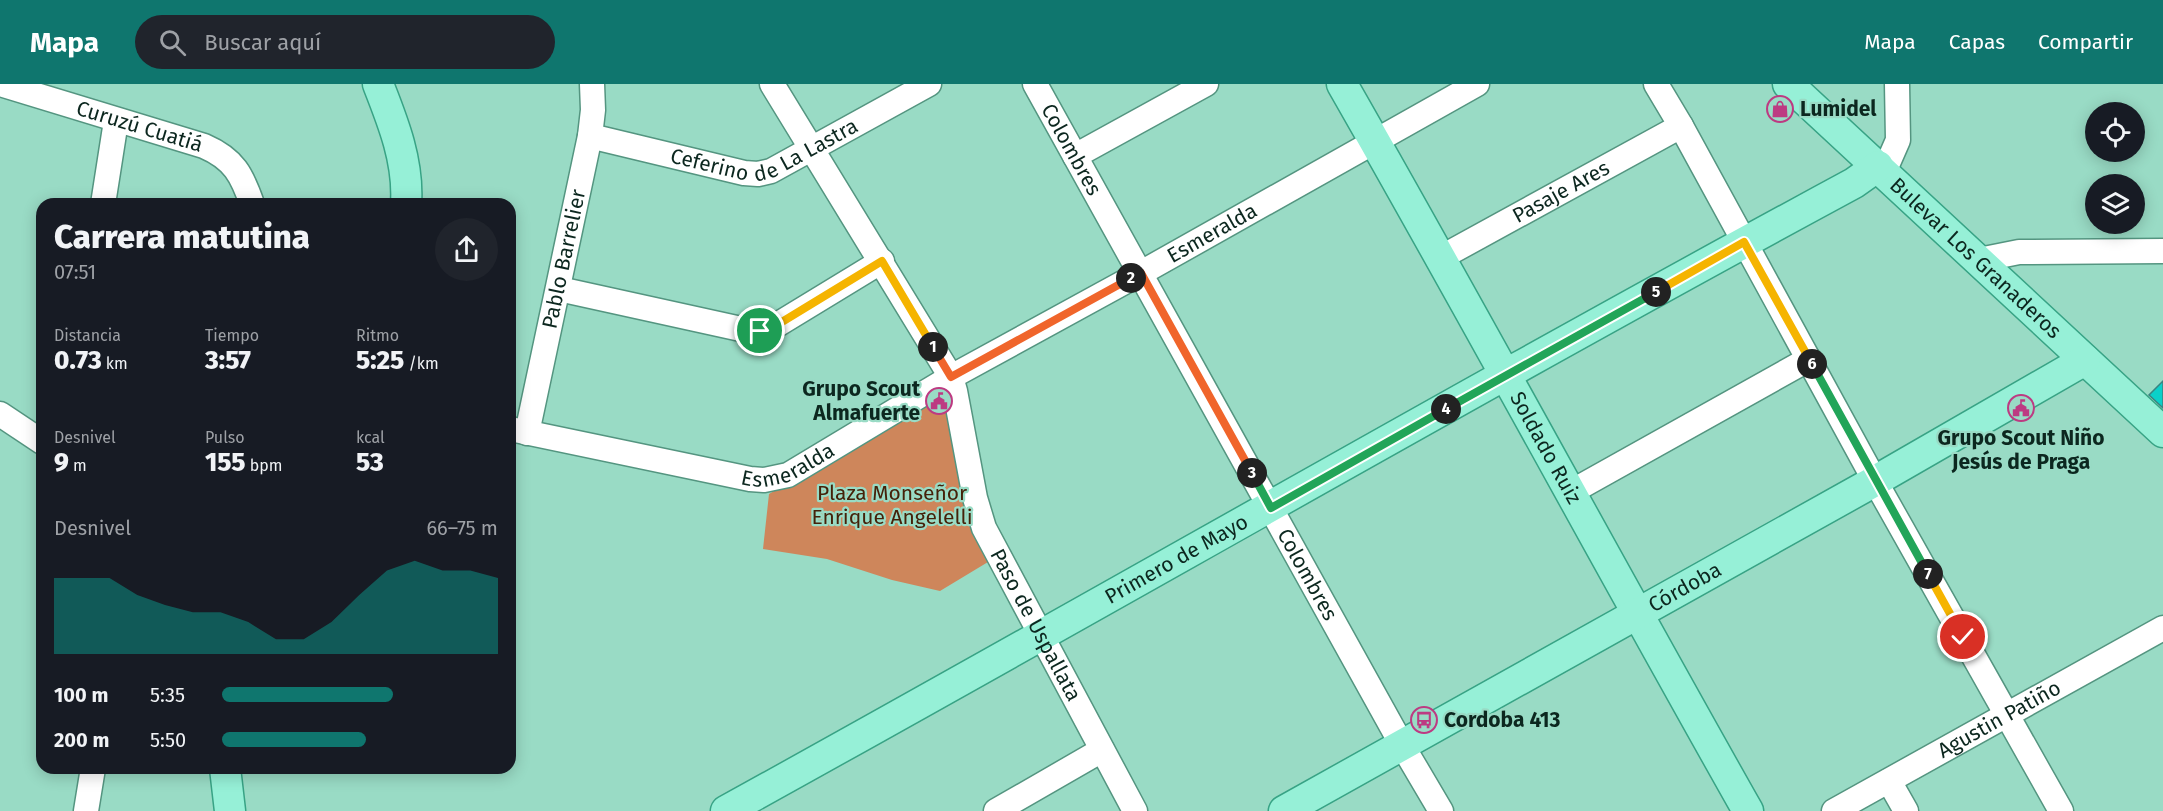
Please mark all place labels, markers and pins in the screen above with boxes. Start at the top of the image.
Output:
shop icon: Lumidel [1765,94,1795,124]
place label: Lumidel [1800,96,1877,122]
pin: 2 [1116,263,1146,293]
pin: 5 [1641,277,1671,307]
pin [734,305,785,356]
pin: 1 [918,332,948,362]
pin: 6 [1797,349,1827,379]
place label: Grupo Scout Almafuerte [802,376,921,426]
public building icon: Grupo Scout Almafuerte [924,386,954,416]
public building icon: Grupo Scout Niño Jesús de Praga [2006,393,2036,423]
pin: 4 [1431,394,1461,424]
place label: Grupo Scout Niño Jesús de Praga [1938,425,2105,475]
pin: 3 [1237,458,1267,488]
pin: 7 [1913,559,1943,589]
pin [1937,611,1988,662]
bus stop icon: Cordoba 413 [1409,705,1439,735]
place label: Cordoba 413 [1444,707,1560,733]

